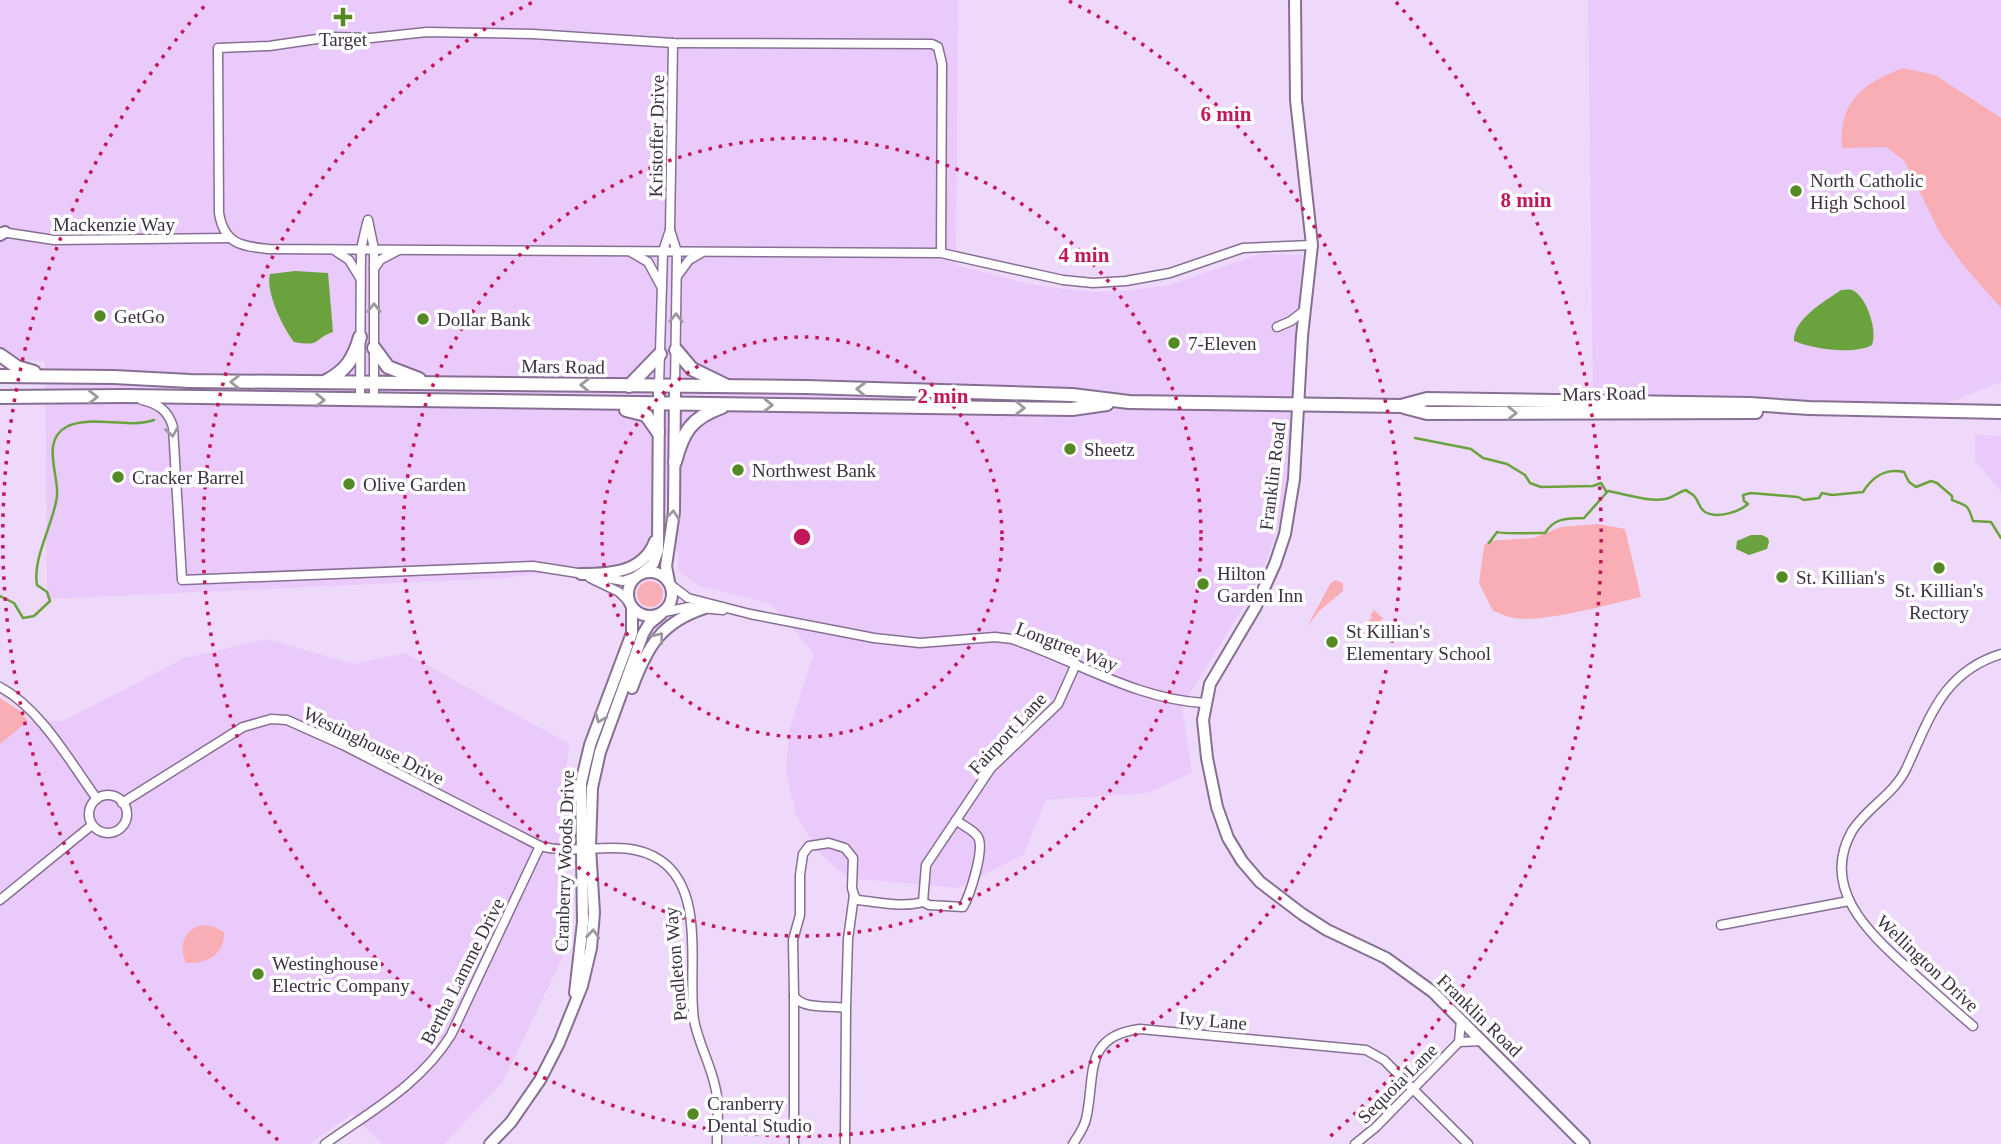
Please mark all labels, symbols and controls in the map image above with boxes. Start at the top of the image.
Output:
marker: Target [335,9,351,25]
place label: Target [319,29,368,50]
street label: Kristoffer Drive [645,75,668,197]
text: 6 min [1201,102,1252,126]
place label: North Catholic High School [1810,170,1923,213]
marker: North Catholic High School [1788,183,1804,199]
text: 8 min [1501,188,1552,212]
street label: Mackenzie Way [53,214,176,235]
text: 4 min [1059,243,1110,267]
one-way arrow [366,302,382,312]
place label: GetGo [114,306,165,327]
marker: GetGo [92,308,108,324]
place label: Dollar Bank [437,309,531,330]
marker: Dollar Bank [415,311,431,327]
one-way arrow [669,312,684,323]
place label: 7-Eleven [1188,333,1257,354]
marker: 7-Eleven [1166,335,1182,351]
street label: Mars Road [521,355,606,378]
one-way arrow [229,374,240,390]
one-way arrow [579,378,590,393]
one-way arrow [855,381,866,396]
street label: Mars Road [1562,382,1647,405]
text: 2 min [918,384,969,408]
one-way arrow [87,389,98,404]
one-way arrow [315,392,326,408]
one-way arrow [763,398,774,413]
one-way arrow [1015,400,1026,416]
one-way arrow [1507,405,1518,421]
street label: Franklin Road [1255,420,1290,532]
one-way arrow [165,426,180,438]
place label: Sheetz [1084,439,1135,460]
marker: Sheetz [1062,441,1078,457]
place label: Northwest Bank [752,460,877,481]
marker: Northwest Bank [730,462,746,478]
place label: Cracker Barrel [132,467,244,488]
marker: Cracker Barrel [110,469,126,485]
place label: Olive Garden [363,474,466,495]
marker: Olive Garden [341,476,357,492]
one-way arrow [665,509,680,520]
centre of rings [790,525,814,549]
marker: St. Killian's Rectory [1931,560,1947,576]
place label: Hilton Garden Inn [1217,563,1303,606]
place label: St. Killian's [1796,567,1885,588]
marker: St. Killian's [1774,569,1790,585]
marker: Hilton Garden Inn [1195,576,1211,592]
place label: St. Killian's Rectory [1895,580,1983,623]
street label: Longtree Way [1013,617,1121,676]
place label: St Killian's Elementary School [1346,621,1491,664]
one-way arrow [650,633,663,645]
marker: St Killian's Elementary School [1324,634,1340,650]
street label: Fairport Lane [964,688,1050,779]
street label: Westinghouse Drive [300,702,448,789]
one-way arrow [595,711,609,723]
street label: Cranberry Woods Drive [551,770,578,952]
street label: Bertha Lamme Drive [416,895,508,1048]
street label: Pendleton Way [660,905,691,1022]
street label: Wellington Drive [1872,911,1983,1016]
one-way arrow [585,929,600,940]
place label: Westinghouse Electric Company [272,953,410,996]
marker: Westinghouse Electric Company [250,966,266,982]
street label: Franklin Road [1433,970,1527,1061]
street label: Ivy Lane [1178,1007,1248,1034]
street label: Sequoia Lane [1353,1039,1442,1128]
place label: Cranberry Dental Studio [707,1093,812,1136]
marker: Cranberry Dental Studio [685,1106,701,1122]

